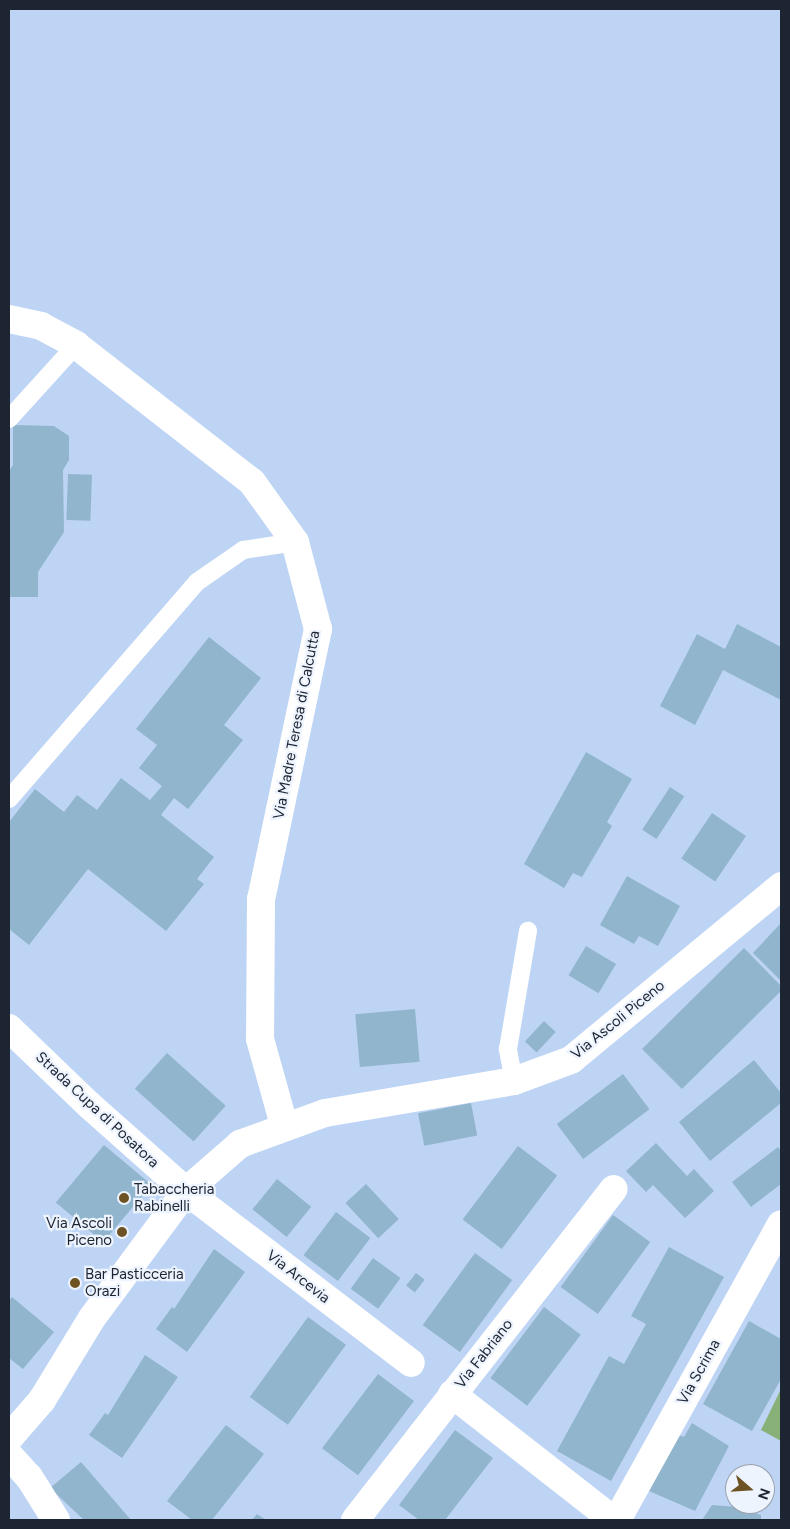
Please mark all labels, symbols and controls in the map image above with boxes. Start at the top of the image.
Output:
street label: Via Madre Teresa di Calcutta [270,629,324,821]
street label: Via Ascoli Piceno [568,977,668,1063]
street label: Strada Cupa di Posatora [32,1048,162,1172]
place label: Tabaccheria Rabinelli [134,1180,214,1215]
marker: Tabaccheria Rabinelli [118,1192,130,1204]
place label: Via Ascoli Piceno [46,1214,112,1249]
marker: Via Ascoli Piceno [116,1226,128,1238]
street label: Via Arcevia [263,1247,333,1307]
place label: Bar Pasticceria Orazi [85,1265,184,1300]
marker: Bar Pasticceria Orazi [69,1277,81,1289]
street label: Via Fabriano [451,1316,517,1392]
street label: Via Scrima [674,1336,724,1408]
north arrow [725,1464,775,1514]
text: N [754,1486,774,1502]

